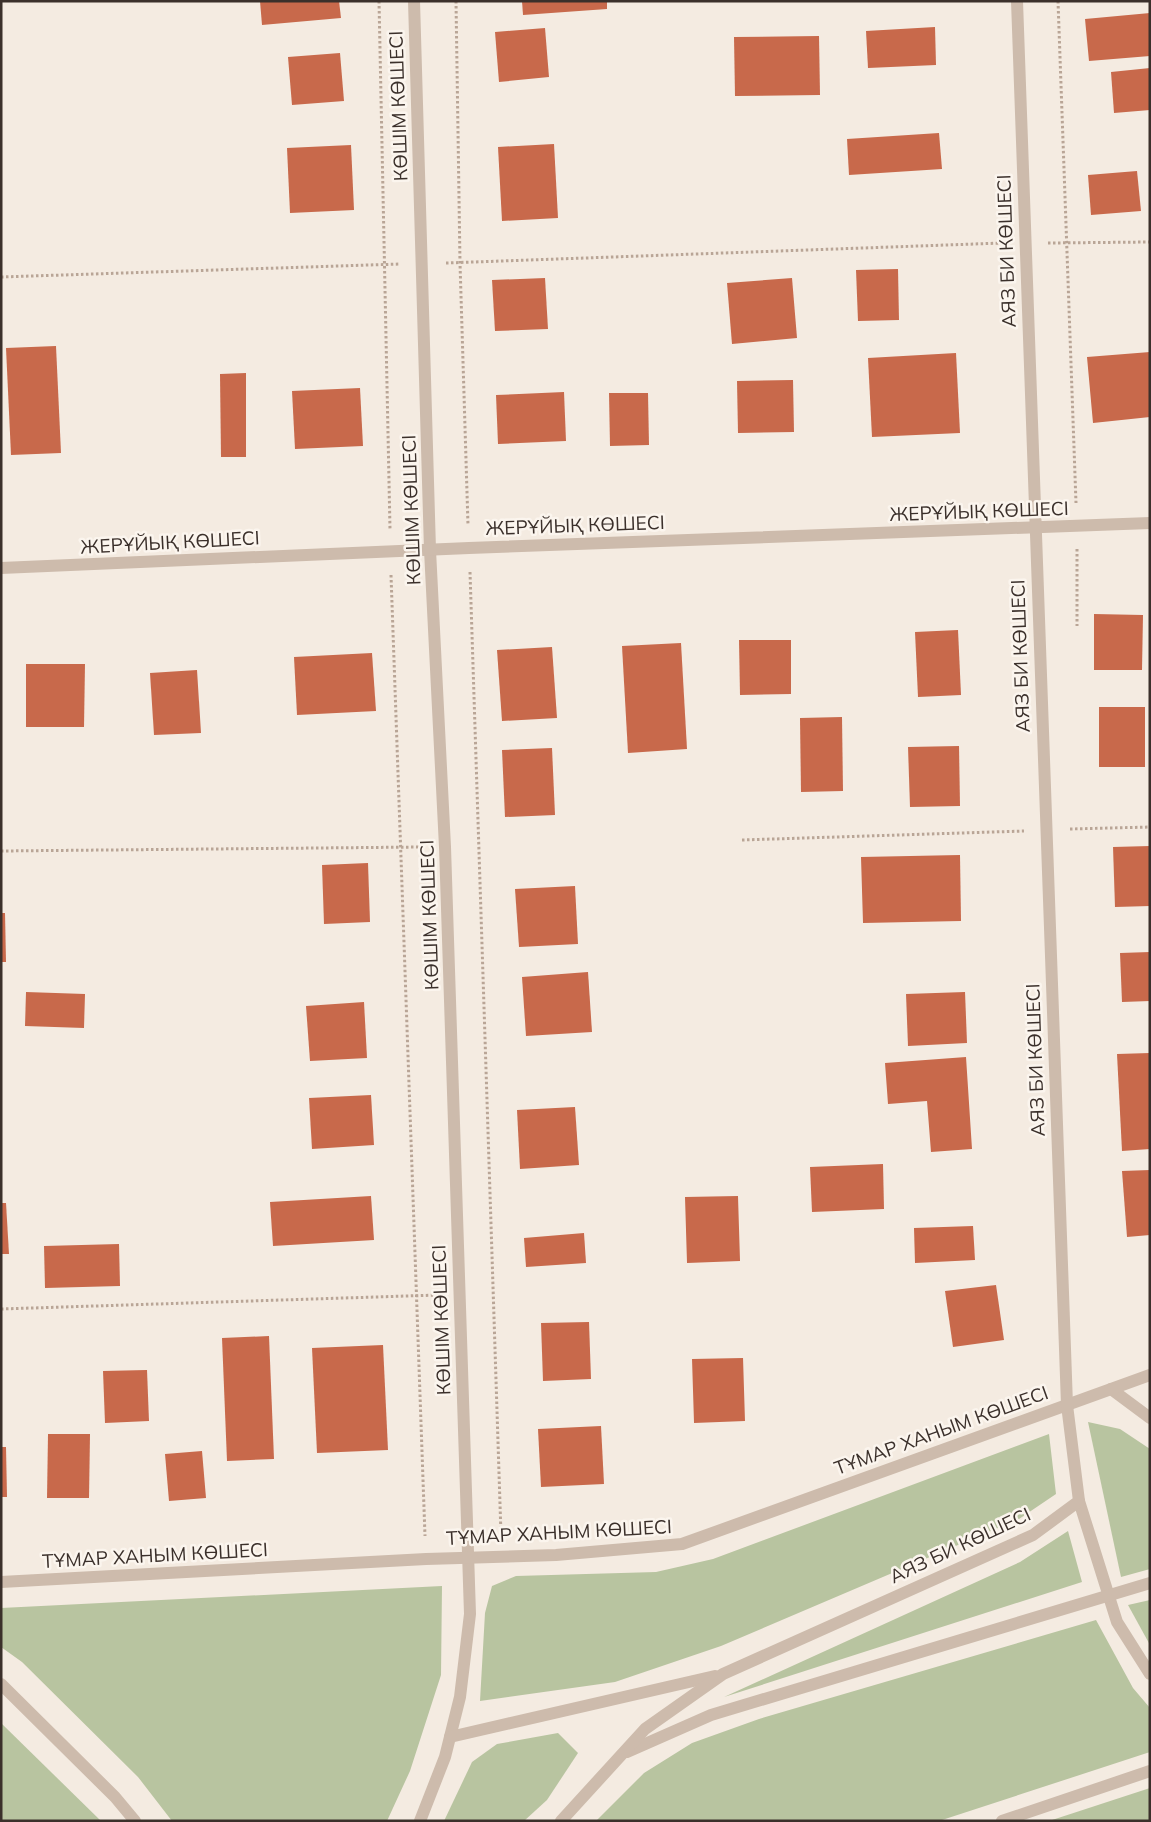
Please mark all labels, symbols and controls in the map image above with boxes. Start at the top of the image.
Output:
street label: КӨШІМ КӨШЕСІ [383,30,413,182]
street label: АЯЗ БИ КӨШЕСІ [991,174,1021,328]
street label: КӨШІМ КӨШЕСІ [396,434,426,586]
street label: ЖЕРҰЙЫҚ КӨШЕСІ [889,496,1069,526]
street label: ЖЕРҰЙЫҚ КӨШЕСІ [485,510,665,540]
street label: ЖЕРҰЙЫҚ КӨШЕСІ [80,525,260,559]
street label: АЯЗ БИ КӨШЕСІ [1005,579,1035,733]
street label: КӨШІМ КӨШЕСІ [414,839,444,991]
street label: АЯЗ БИ КӨШЕСІ [1020,983,1050,1137]
street label: КӨШІМ КӨШЕСІ [426,1244,456,1396]
street label: ТҰМАР ХАНЫМ КӨШЕСІ [831,1380,1051,1480]
street label: АЯЗ БИ КӨШЕСІ [886,1502,1034,1588]
street label: ТҰМАР ХАНЫМ КӨШЕСІ [446,1514,672,1550]
street label: ТҰМАР ХАНЫМ КӨШЕСІ [42,1537,268,1573]

